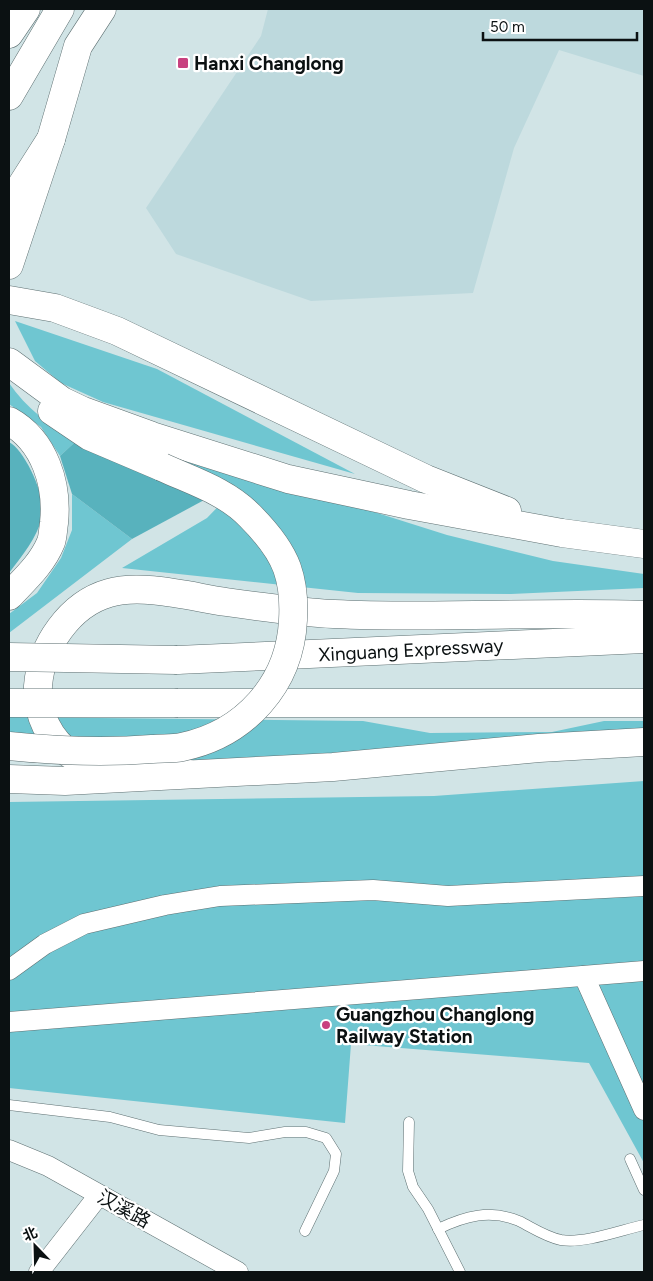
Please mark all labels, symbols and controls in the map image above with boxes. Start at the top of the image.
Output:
scale bar [483,10,637,42]
text: 50 m [490,18,525,36]
place label: Hanxi Changlong [194,52,344,75]
marker: Hanxi Changlong [176,56,190,70]
street label: Xinguang Expressway [318,634,504,666]
place label: Guangzhou Changlong Railway Station [336,1003,534,1048]
marker: Guangzhou Changlong Railway Station [320,1019,332,1031]
street label: 汉溪路 [93,1185,155,1233]
north arrow [10,1221,60,1271]
text: 北 [20,1224,40,1245]

